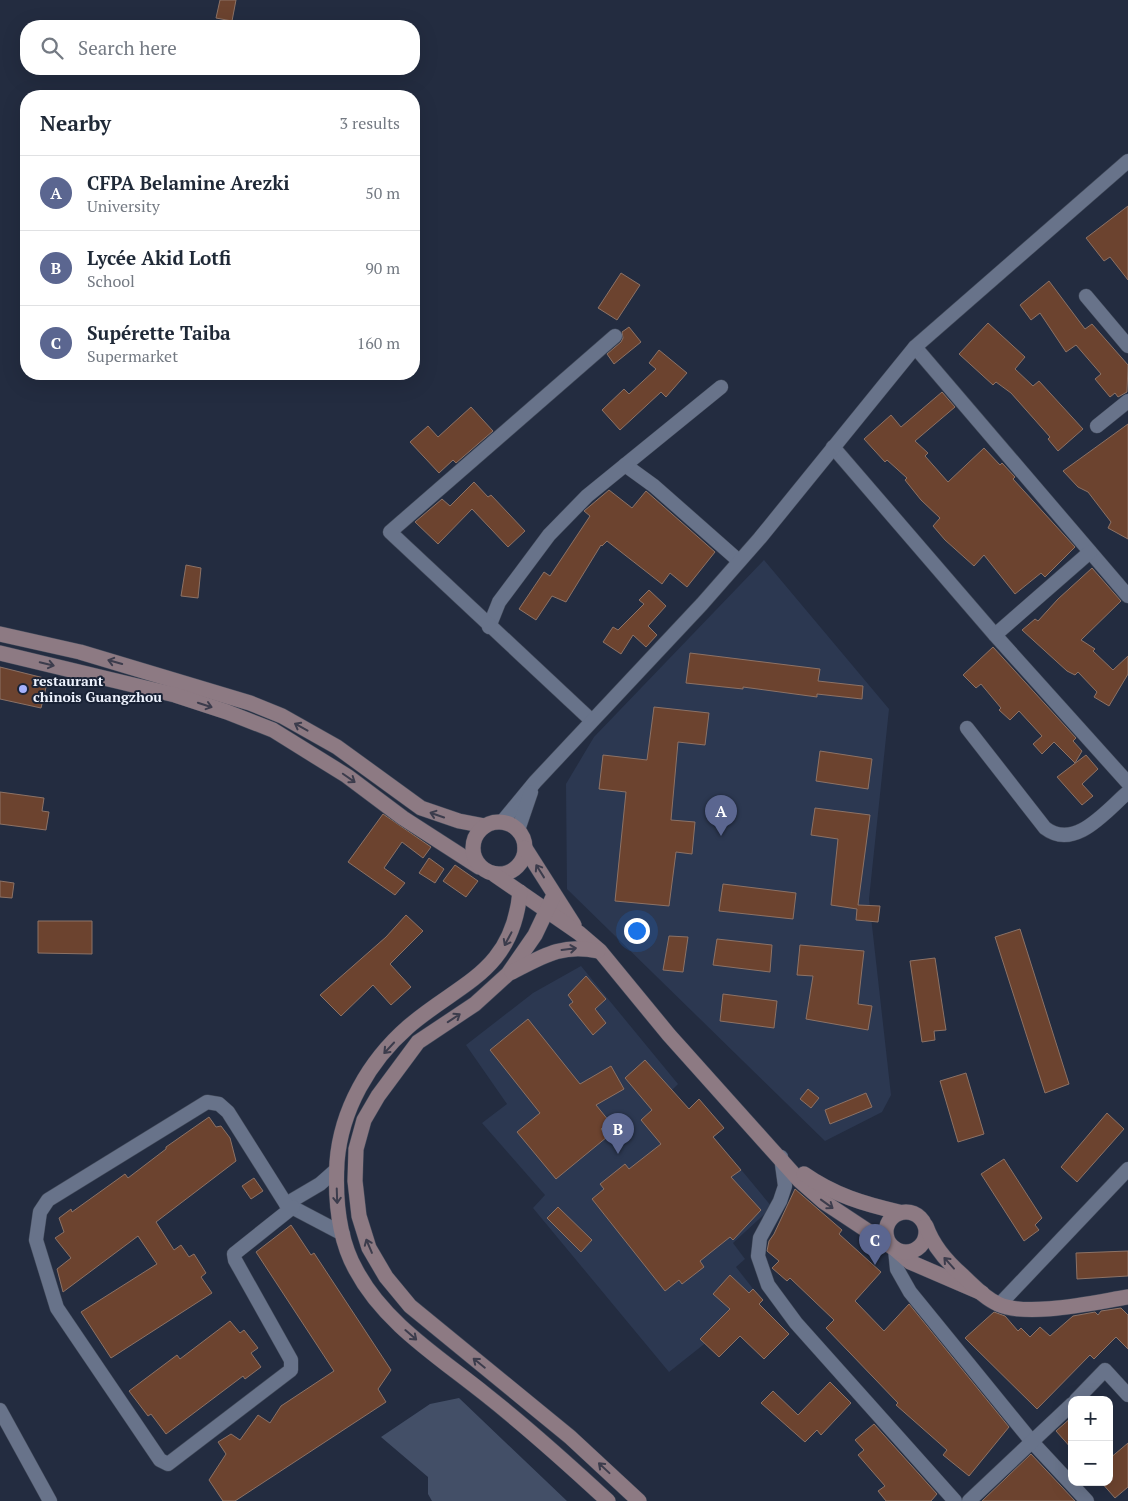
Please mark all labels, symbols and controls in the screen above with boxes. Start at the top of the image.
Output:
search box [20,20,420,75]
icon: search [38,34,66,62]
text: Search here [78,35,177,60]
text: Nearby [40,109,111,137]
text: 3 results [340,112,400,134]
text: CFPA Belamine Arezki [87,170,290,195]
text: A [50,182,62,204]
text: 50 m [365,182,400,204]
text: University [87,195,160,217]
text: Lycée Akid Lotfi [87,245,231,270]
text: B [51,257,61,279]
text: 90 m [365,257,400,279]
text: School [87,270,135,292]
text: Supérette Taiba [87,320,231,345]
text: C [51,332,61,354]
text: 160 m [357,332,400,354]
text: Supermarket [87,345,178,367]
one-way arrow [108,656,124,666]
one-way arrow [39,660,55,669]
place label: restaurant chinois Guangzhou [33,671,162,706]
marker: restaurant chinois Guangzhou [17,683,29,695]
one-way arrow [196,700,212,710]
one-way arrow [295,721,309,731]
one-way arrow [342,773,356,783]
pin: A [705,795,737,836]
one-way arrow [430,809,446,819]
one-way arrow [534,865,544,879]
your location [624,918,650,944]
one-way arrow [503,931,512,946]
one-way arrow [561,943,577,953]
one-way arrow [446,1013,460,1023]
one-way arrow [383,1041,395,1054]
pin: B [602,1113,634,1154]
one-way arrow [332,1188,342,1204]
one-way arrow [820,1199,834,1209]
pin: C [859,1224,891,1265]
one-way arrow [364,1239,373,1254]
one-way arrow [944,1257,956,1270]
one-way arrow [404,1329,417,1340]
one-way arrow [473,1358,486,1369]
map controls [1068,1396,1113,1486]
button: + [1068,1396,1113,1441]
button: − [1068,1441,1113,1486]
one-way arrow [597,1462,610,1474]

